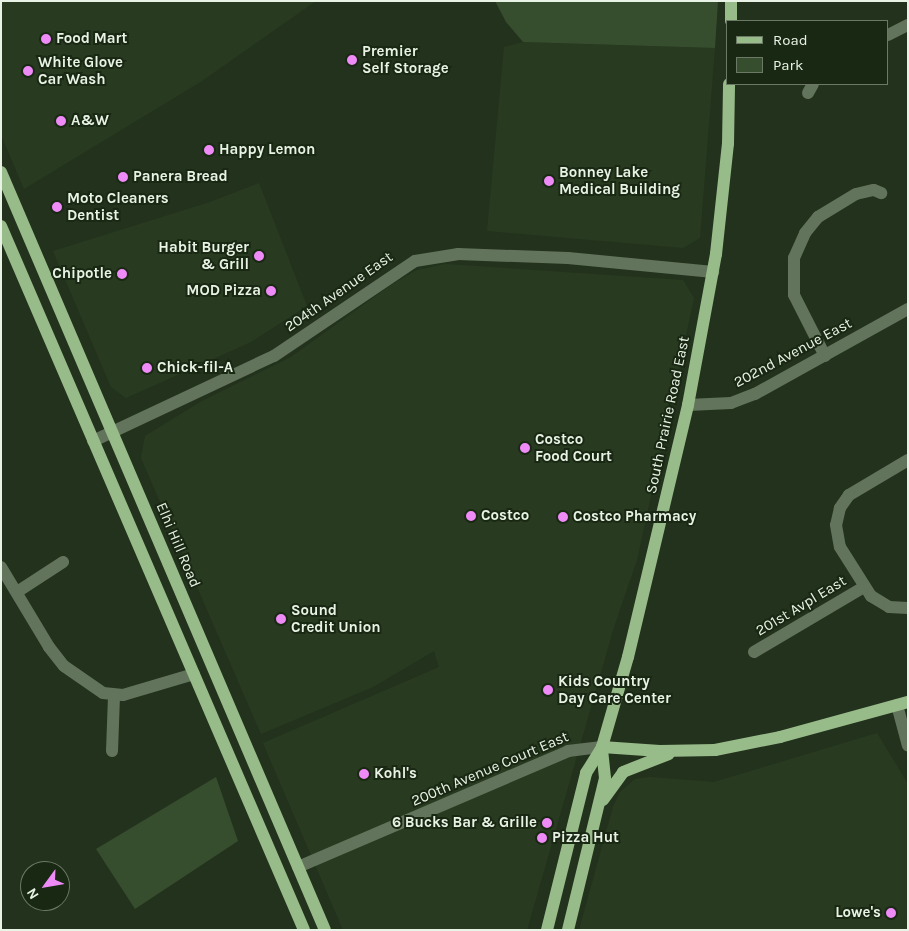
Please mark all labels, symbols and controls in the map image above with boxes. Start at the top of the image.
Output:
legend [726,20,889,85]
place label: Food Mart [56,30,127,48]
text: Road [773,31,808,49]
marker: Food Mart [40,33,52,45]
place label: Premier Self Storage [362,42,449,77]
place label: White Glove Car Wash [38,53,123,88]
marker: Premier Self Storage [346,54,358,66]
text: Park [773,56,803,74]
marker: White Glove Car Wash [22,65,34,77]
place label: A&W [71,112,109,130]
marker: A&W [55,115,67,127]
place label: Happy Lemon [219,141,315,159]
marker: Happy Lemon [203,144,215,156]
place label: Bonney Lake Medical Building [559,163,680,198]
place label: Panera Bread [133,168,228,186]
marker: Panera Bread [117,171,129,183]
marker: Bonney Lake Medical Building [543,175,555,187]
place label: Moto Cleaners Dentist [67,189,169,224]
marker: Moto Cleaners Dentist [51,201,63,213]
place label: Habit Burger & Grill [158,238,249,273]
street label: 204th Avenue East [282,248,396,336]
marker: Habit Burger & Grill [253,250,265,262]
place label: Chipotle [52,265,112,283]
marker: Chipotle [116,268,128,280]
place label: MOD Pizza [186,282,261,300]
marker: MOD Pizza [265,285,277,297]
street label: 202nd Avenue East [731,314,855,392]
street label: South Prairie Road East [643,335,693,495]
place label: Chick-fil-A [157,359,233,377]
marker: Chick-fil-A [141,362,153,374]
place label: Costco Food Court [535,430,612,465]
marker: Costco Food Court [519,442,531,454]
street label: Elhi Hill Road [152,500,204,590]
place label: Costco [481,507,529,525]
place label: Costco Pharmacy [573,508,696,526]
marker: Costco [465,510,477,522]
marker: Costco Pharmacy [557,511,569,523]
street label: 201st Avpl East [753,572,849,640]
place label: Sound Credit Union [291,601,381,636]
marker: Sound Credit Union [275,613,287,625]
place label: Kids Country Day Care Center [558,672,671,707]
marker: Kids Country Day Care Center [542,684,554,696]
street label: 200th Avenue Court East [409,728,571,810]
place label: Kohl's [374,765,417,783]
marker: Kohl's [358,768,370,780]
place label: 6 Bucks Bar & Grille [392,814,537,832]
marker: 6 Bucks Bar & Grille [541,817,553,829]
place label: Pizza Hut [552,829,619,847]
marker: Pizza Hut [536,832,548,844]
north arrow [20,861,70,911]
text: N [23,885,43,902]
place label: Lowe's [835,904,881,922]
marker: Lowe's [885,907,897,919]

